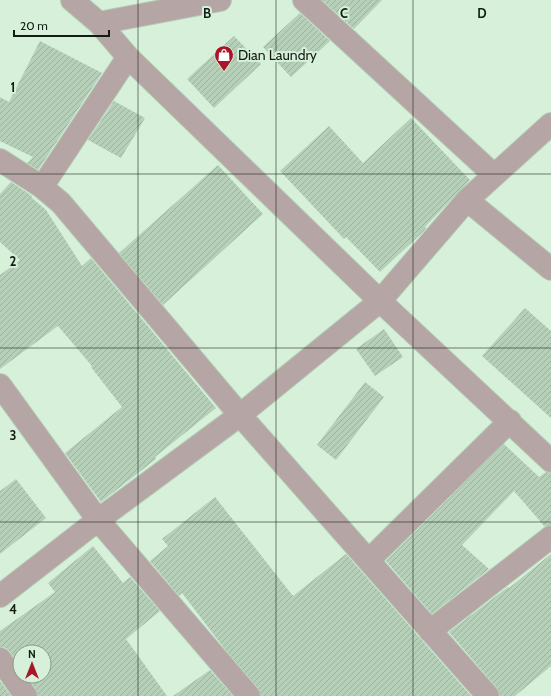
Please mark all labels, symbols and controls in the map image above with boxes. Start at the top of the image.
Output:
text: B [203,5,211,21]
text: C [340,5,348,21]
text: D [477,5,487,21]
scale bar [14,12,109,38]
text: 20 m [20,18,48,33]
shop icon: Dian Laundry [213,44,235,72]
place label: Dian Laundry [238,46,317,64]
text: 1 [11,79,15,95]
text: 2 [10,253,17,269]
text: 3 [9,427,17,443]
text: 4 [9,601,17,617]
north arrow [12,644,52,684]
text: N [28,647,36,661]

